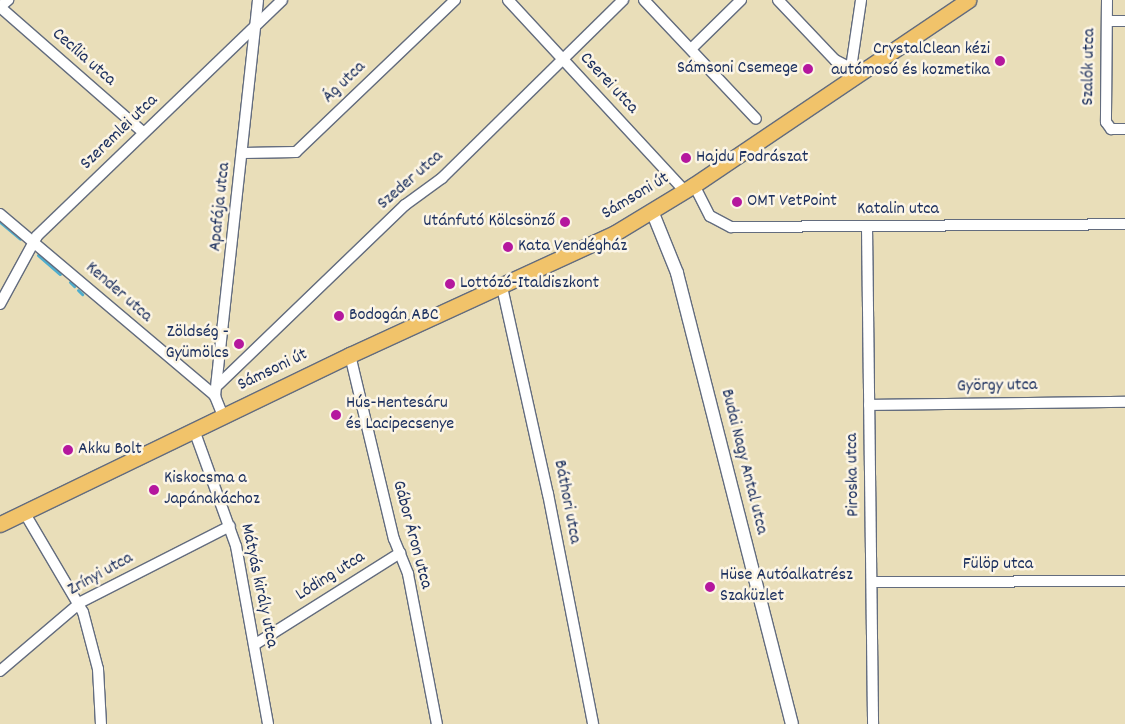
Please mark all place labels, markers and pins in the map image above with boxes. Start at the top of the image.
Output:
place label: CrystalClean kézi autómosó és kozmetika [831,40,990,82]
marker: CrystalClean kézi autómosó és kozmetika [994,55,1006,67]
place label: Sámsoni Csemege [677,58,798,80]
marker: Sámsoni Csemege [802,63,814,75]
place label: Hajdu Fodrászat [696,147,808,169]
marker: Hajdu Fodrászat [680,152,692,164]
place label: OMT VetPoint [747,191,837,213]
marker: OMT VetPoint [731,196,743,208]
place label: Utánfutó Kölcsönző [423,211,555,233]
marker: Utánfutó Kölcsönző [559,216,571,228]
place label: Kata Vendégház [518,236,627,258]
marker: Kata Vendégház [502,241,514,253]
place label: Lottózó-Italdiszkont [460,273,599,295]
marker: Lottózó-Italdiszkont [444,278,456,290]
place label: Bodogán ABC [349,305,439,327]
marker: Bodogán ABC [333,310,345,322]
place label: Zöldség - Gyümölcs [165,323,229,366]
marker: Zöldség - Gyümölcs [233,338,245,350]
place label: Hús-Hentesáru és Lacipecsenye [346,394,454,436]
marker: Hús-Hentesáru és Lacipecsenye [330,409,342,421]
place label: Akku Bolt [78,439,142,461]
marker: Akku Bolt [62,444,74,456]
place label: Kiskocsma a Japánakáchoz [164,469,260,512]
marker: Kiskocsma a Japánakáchoz [148,484,160,496]
place label: Hüse Autóalkatrész Szaküzlet [720,566,853,608]
marker: Hüse Autóalkatrész Szaküzlet [704,581,716,593]

